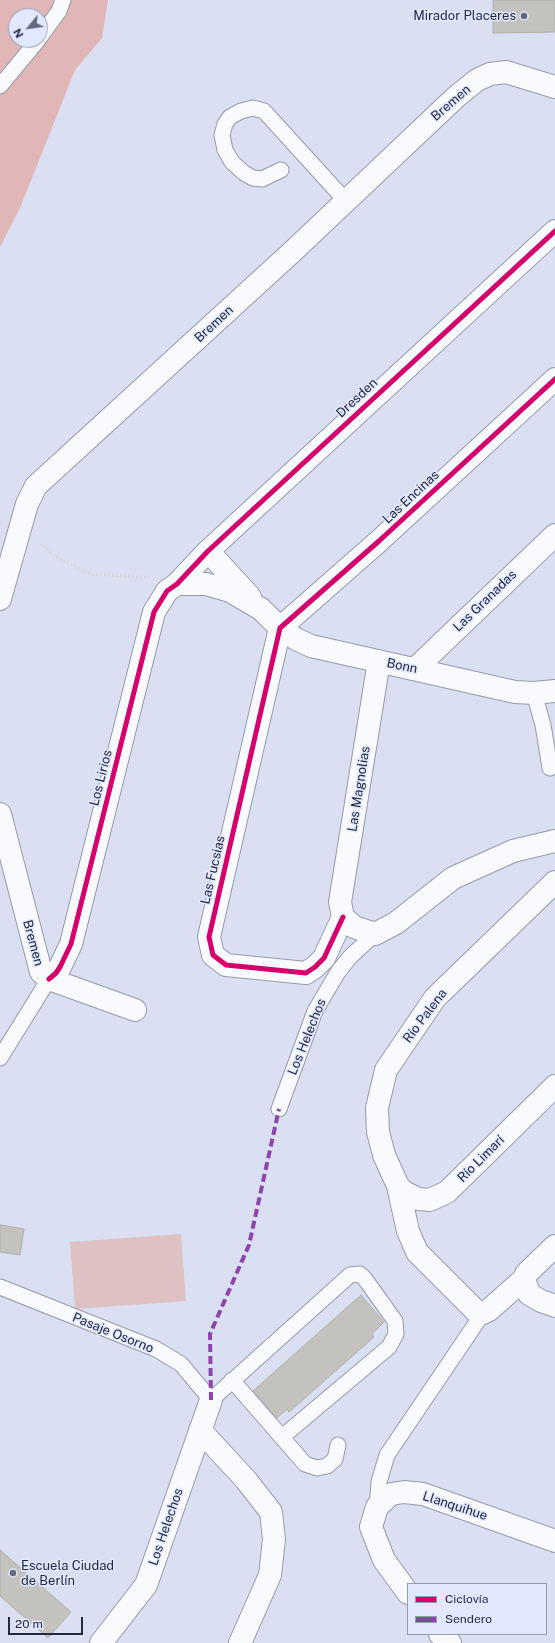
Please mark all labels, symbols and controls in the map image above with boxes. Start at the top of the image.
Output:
north arrow [8,8,48,48]
place label: Mirador Placeres [413,8,516,24]
marker: Mirador Placeres [519,11,529,21]
text: N [11,27,26,40]
street label: Bremen [428,82,474,124]
street label: Bremen [191,302,237,346]
street label: Dresden [333,375,381,421]
street label: Las Encinas [380,467,442,527]
street label: Las Granadas [450,567,520,635]
street label: Bonn [385,655,419,677]
street label: Las Magnolias [345,745,373,833]
street label: Los Lirios [87,748,115,808]
street label: Las Fucsias [198,834,228,906]
street label: Bremen [19,918,47,968]
street label: Río Palena [400,986,450,1046]
street label: Los Helechos [285,997,329,1077]
street label: Río Limarí [454,1132,508,1186]
street label: Pasaje Osorno [70,1310,156,1356]
street label: Los Helechos [145,1486,187,1568]
street label: Llanquihue [421,1488,489,1524]
place label: Escuela Ciudad de Berlín [21,1558,114,1589]
marker: Escuela Ciudad de Berlín [8,1568,18,1578]
legend [407,1583,547,1635]
text: Ciclovía [445,1592,488,1606]
scale bar [10,1609,85,1635]
text: Sendero [445,1612,492,1626]
text: 20 m [15,1617,43,1631]

